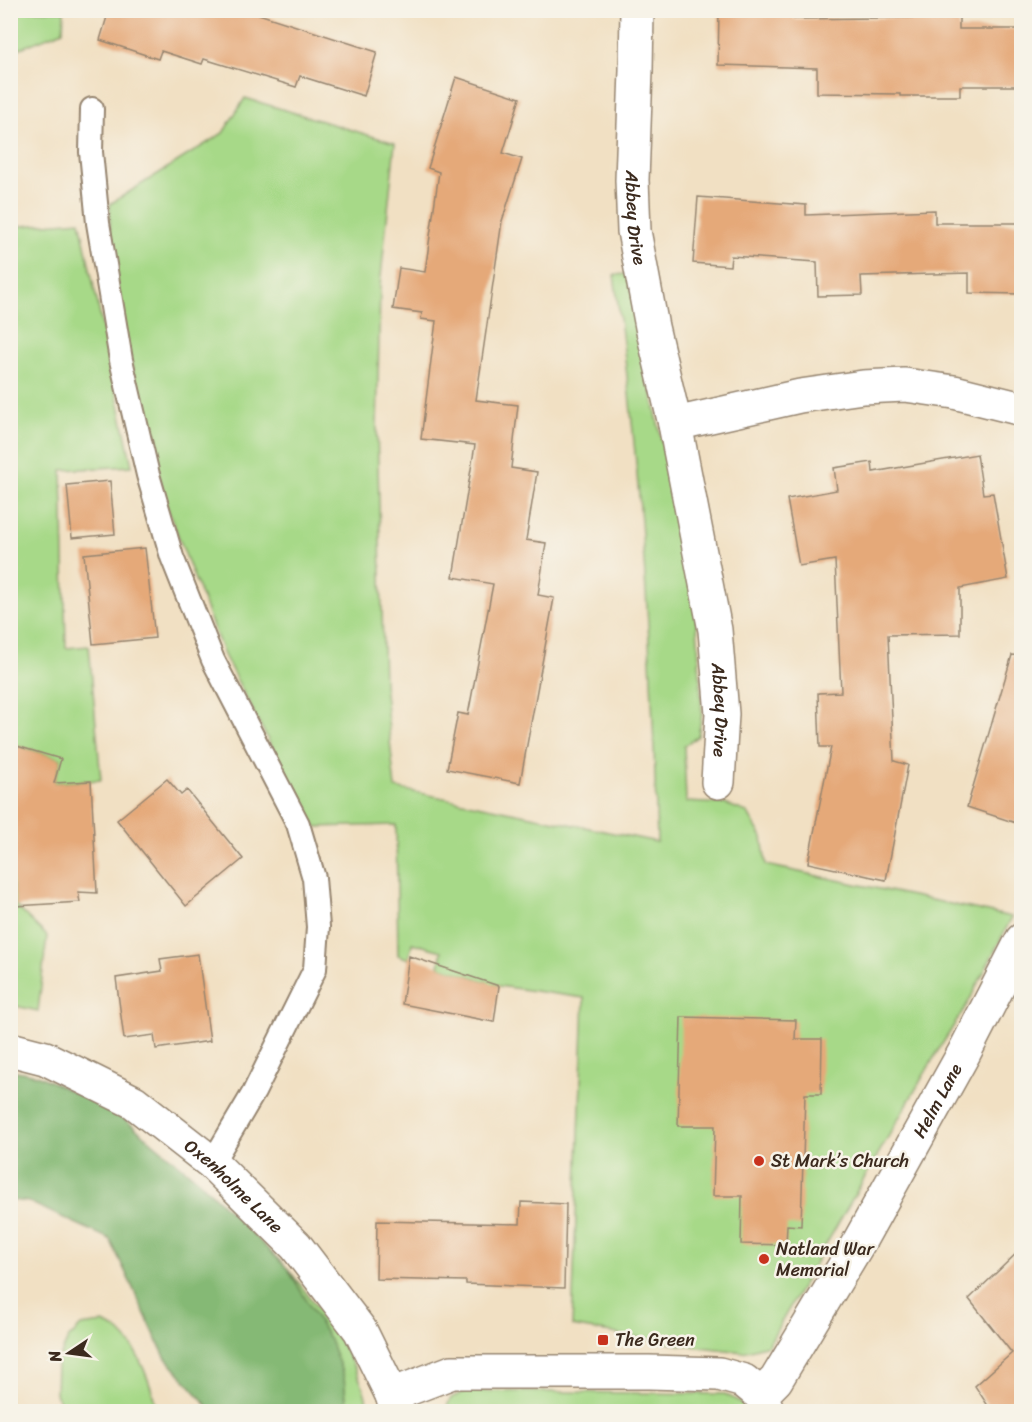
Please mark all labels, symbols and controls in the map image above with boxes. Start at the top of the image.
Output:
street label: Abbey Drive [616,169,656,268]
street label: Abbey Drive [702,660,738,758]
street label: Helm Lane [904,1057,971,1144]
street label: Oxenholme Lane [177,1131,291,1241]
place label: St Mark’s Church [771,1145,909,1177]
marker: St Mark’s Church [752,1154,766,1168]
place label: Natland War Memorial [776,1233,875,1286]
marker: Natland War Memorial [757,1252,771,1266]
north arrow [39,1323,99,1383]
place label: The Green [615,1324,695,1356]
marker: The Green [596,1333,610,1347]
text: N [39,1347,70,1366]

